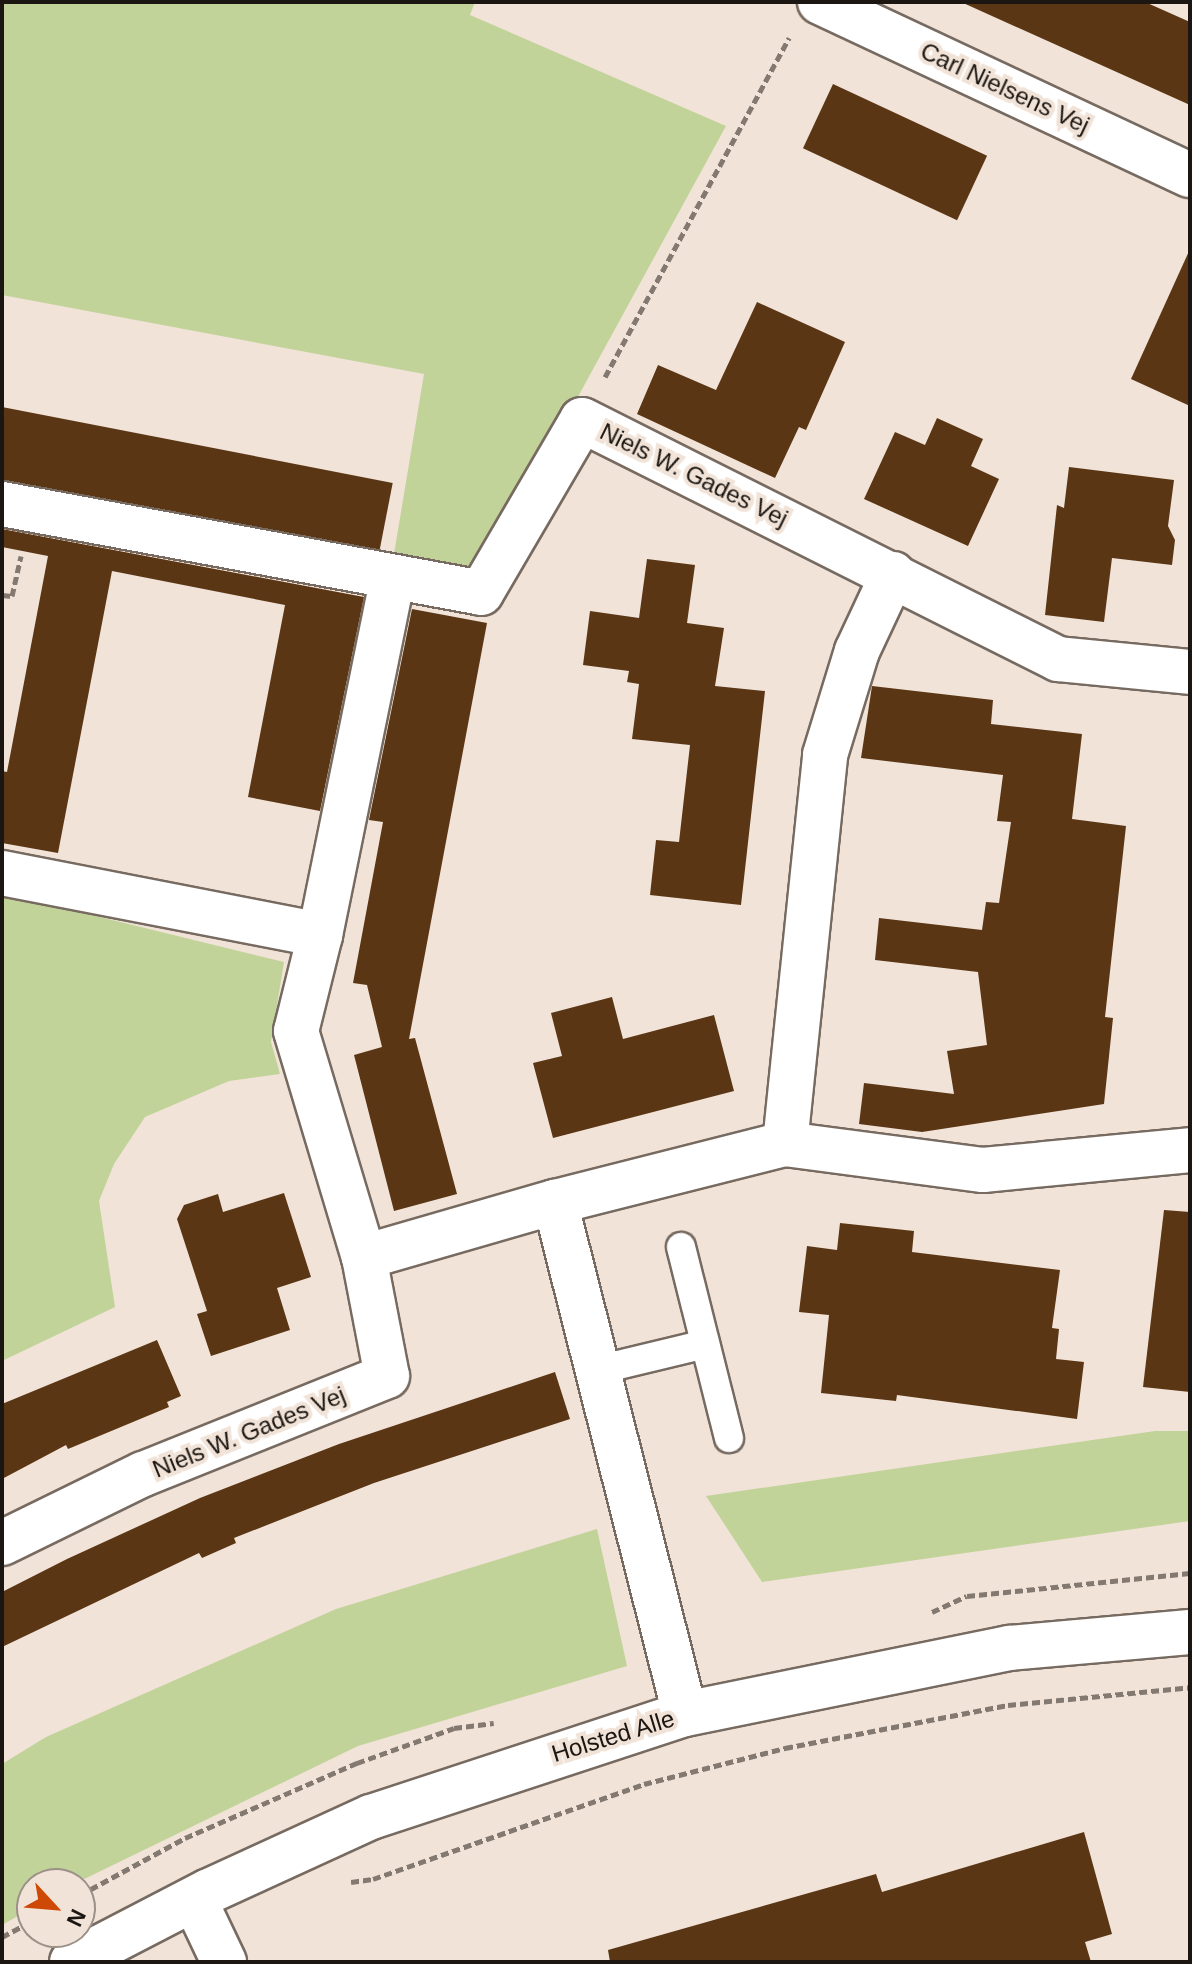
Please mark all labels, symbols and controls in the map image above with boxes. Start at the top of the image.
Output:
street label: Carl Nielsens Vej [916,36,1094,140]
street label: Niels W. Gades Vej [595,417,793,533]
street label: Niels W. Gades Vej [148,1380,350,1484]
street label: Holsted Alle [548,1704,678,1768]
north arrow [16,1868,96,1948]
text: N [62,1905,91,1930]

